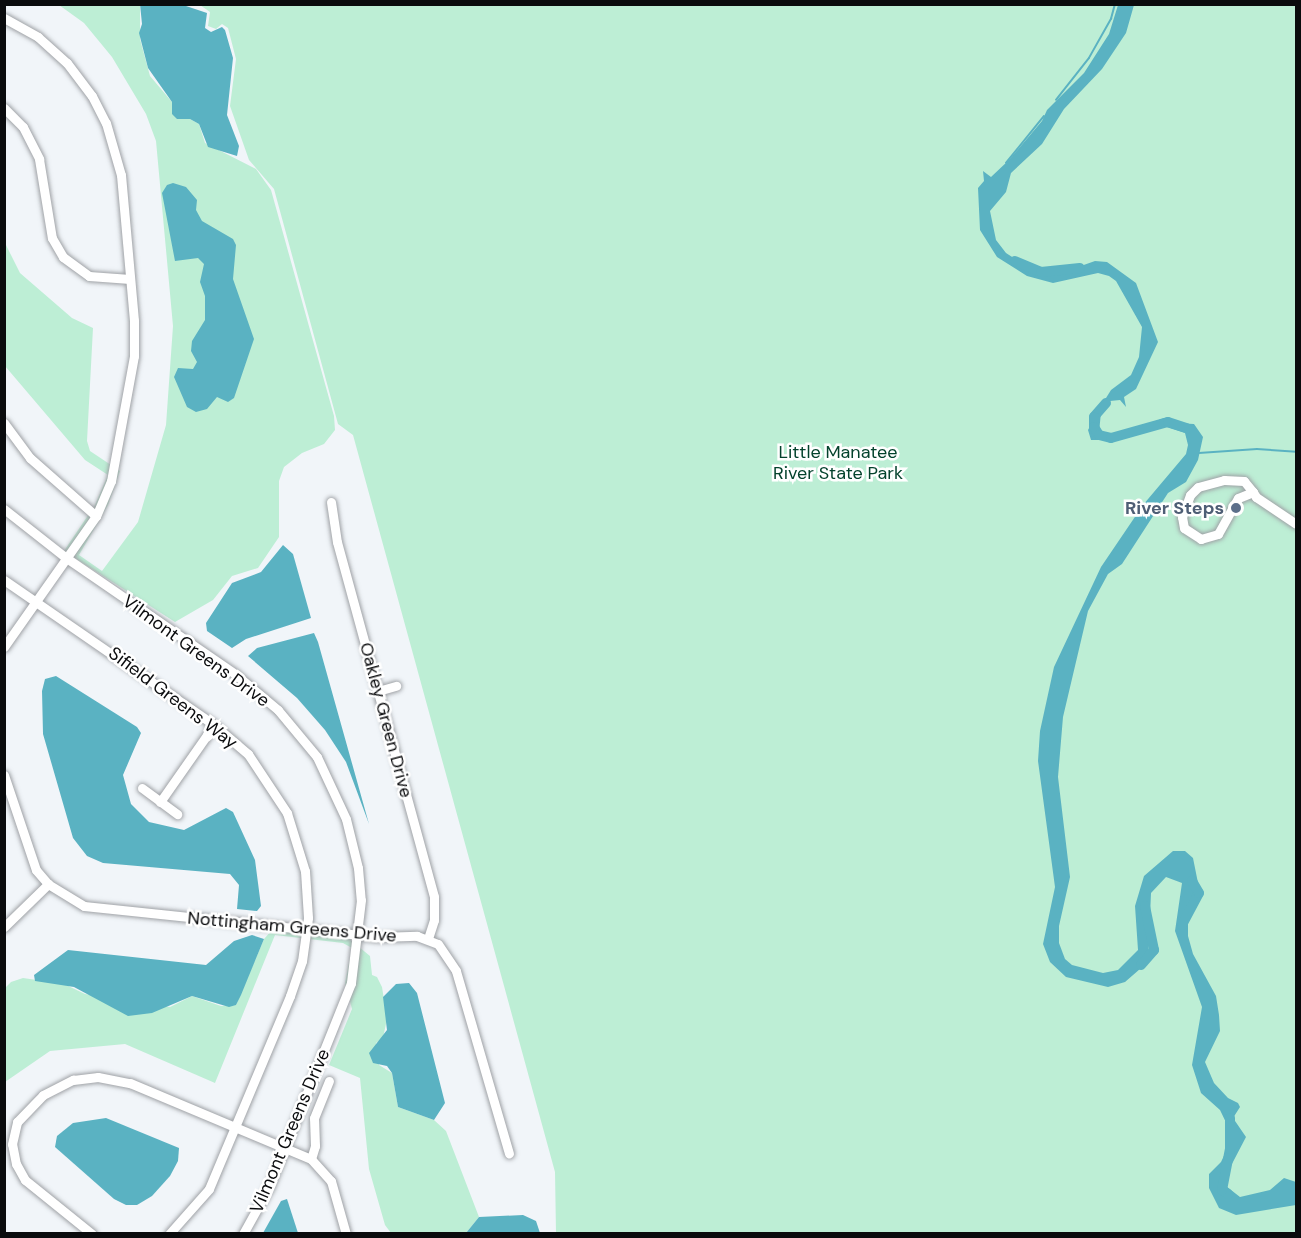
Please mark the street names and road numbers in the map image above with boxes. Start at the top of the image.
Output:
street label: Vilmont Greens Drive [118,590,274,712]
street label: Oakley Green Drive [355,640,417,800]
street label: Sifield Greens Way [104,642,242,754]
street label: Nottingham Greens Drive [187,907,397,947]
street label: Vilmont Greens Drive [246,1046,334,1216]

